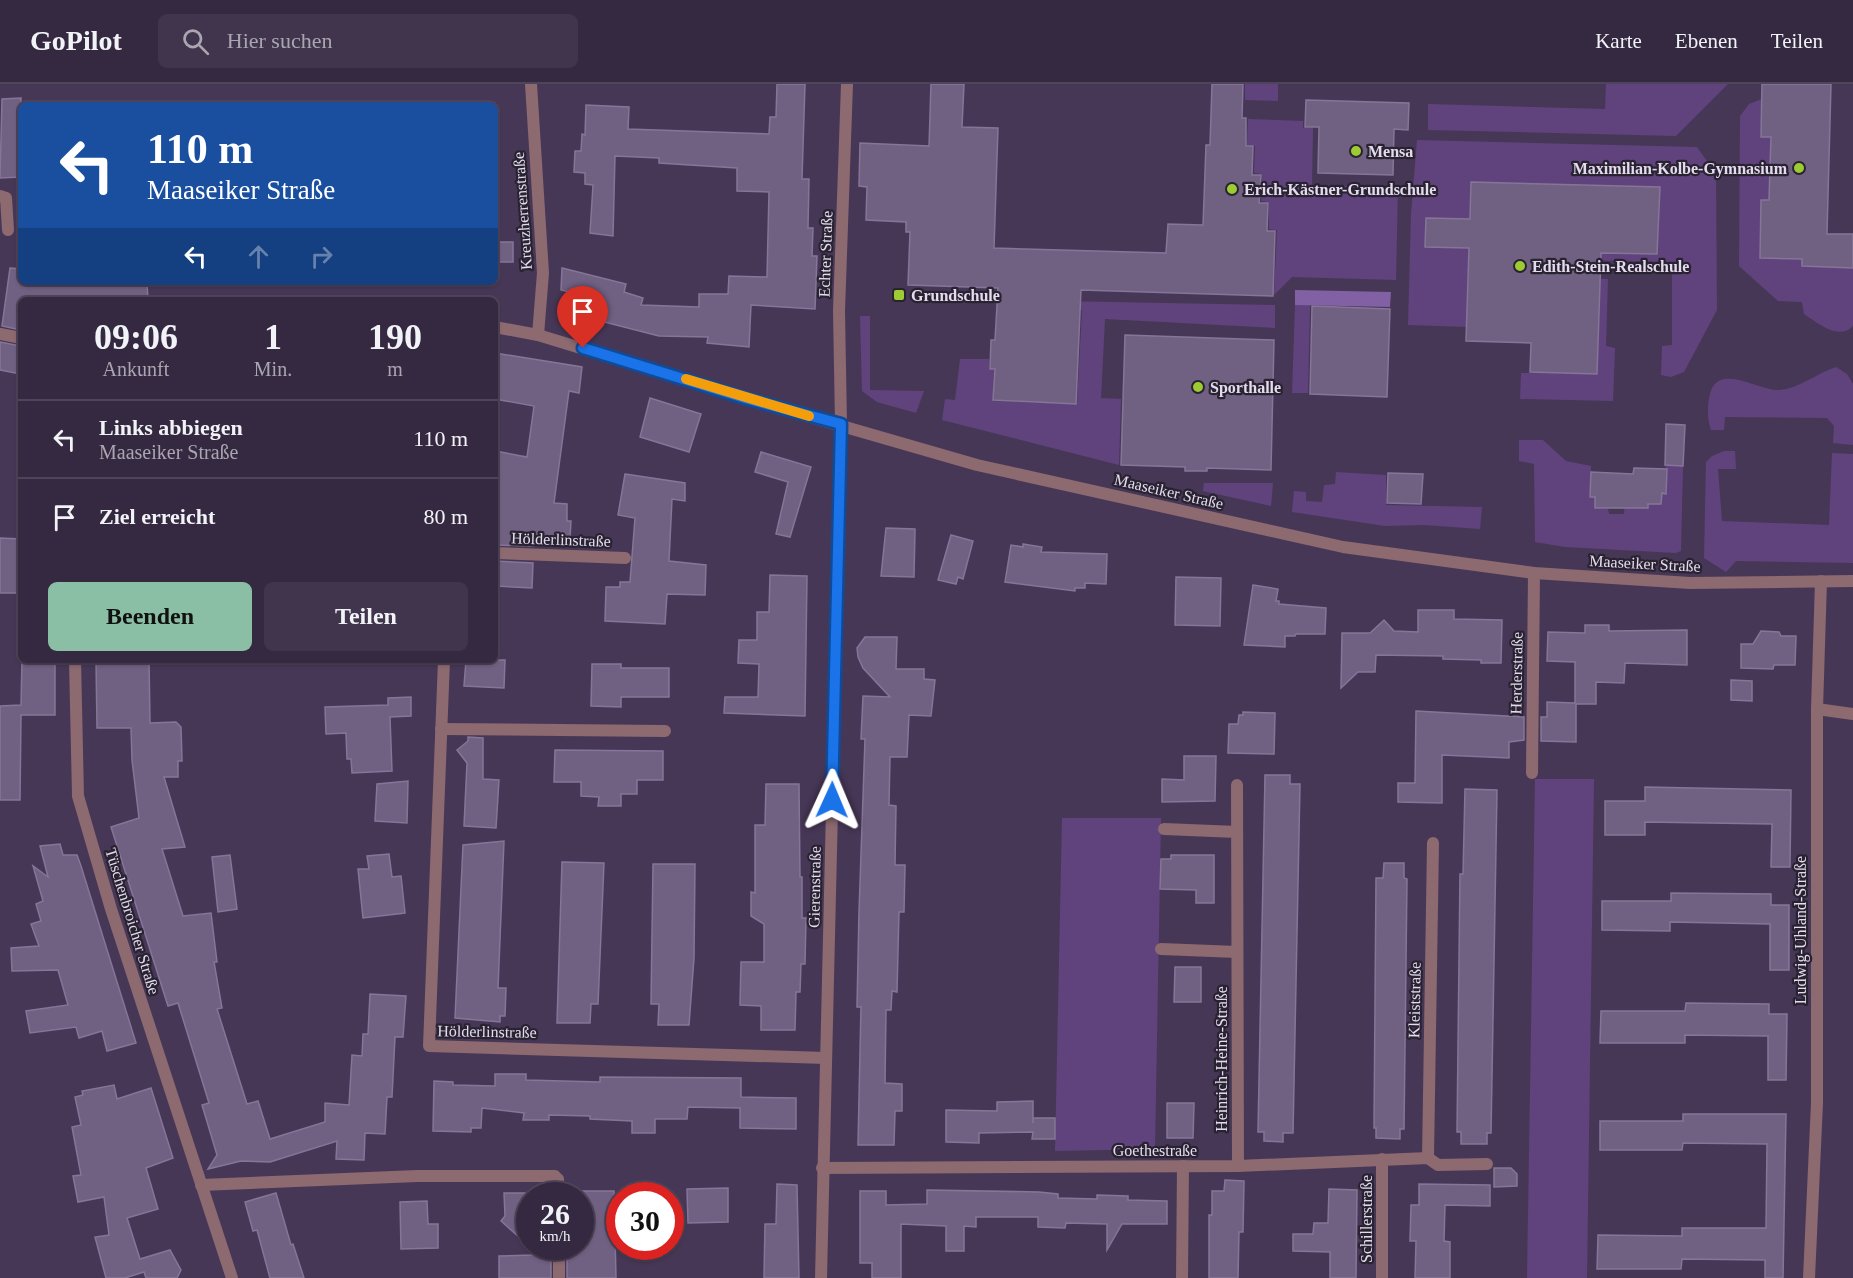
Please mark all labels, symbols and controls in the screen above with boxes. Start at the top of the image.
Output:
search box [158,14,578,68]
text: GoPilot [30,25,122,56]
icon: search [179,25,212,58]
text: Hier suchen [227,28,332,53]
text: Karte [1595,29,1642,53]
text: Ebenen [1675,29,1738,53]
text: Teilen [1771,29,1823,53]
icon: left [48,126,126,204]
text: 110 m [147,126,253,172]
place label: Mensa [1368,143,1413,160]
marker: Mensa [1349,144,1363,158]
street label: Kreuzherrenstraße [510,151,535,270]
place label: Maximilian-Kolbe-Gymnasium [1573,160,1788,178]
marker: Maximilian-Kolbe-Gymnasium [1792,161,1806,175]
text: Maaseiker Straße [147,175,335,205]
place label: Erich-Kästner-Grundschule [1244,181,1436,198]
marker: Erich-Kästner-Grundschule [1225,182,1239,196]
street label: Echter Straße [815,210,836,298]
icon: left [179,240,212,273]
icon: ahead [242,240,275,273]
icon: right [305,240,338,273]
place label: Edith-Stein-Realschule [1532,258,1689,275]
marker: Edith-Stein-Realschule [1513,259,1527,273]
pin [557,286,608,348]
place label: Grundschule [911,287,1000,304]
marker: Grundschule [892,288,906,302]
icon: arrive [566,295,599,328]
text: 09:06 [94,317,178,357]
text: 1 [264,317,282,357]
text: 190 [368,317,422,357]
text: Ankunft [103,358,169,380]
text: Min. [254,358,292,380]
text: m [387,358,403,380]
place label: Sporthalle [1210,379,1281,397]
marker: Sporthalle [1191,380,1205,394]
text: Links abbiegen [99,415,243,440]
icon: left [48,423,81,456]
text: 110 m [413,426,468,451]
text: Maaseiker Straße [99,441,238,463]
street label: Maaseiker Straße [1113,471,1225,512]
icon: arrive [48,501,81,534]
text: Ziel erreicht [99,504,215,529]
text: 80 m [423,504,468,529]
street label: Hölderlinstraße [511,529,611,550]
street label: Maaseiker Straße [1589,552,1701,575]
button: Beenden [48,582,252,651]
button: Teilen [264,582,468,651]
street label: Herderstraße [1507,632,1526,714]
position arrow [800,768,864,832]
street label: Tüschenbroicher Straße [102,846,163,996]
street label: Gierenstraße [805,846,824,928]
street label: Ludwig-Uhland-Straße [1792,856,1810,1004]
street label: Kleiststraße [1405,962,1424,1038]
street label: Heinrich-Heine-Straße [1213,986,1230,1132]
street label: Hölderlinstraße [437,1022,537,1041]
street label: Goethestraße [1113,1142,1197,1159]
street label: Schillerstraße [1358,1175,1375,1263]
speed limit sign: 30 [606,1182,684,1260]
text: 26 [540,1197,570,1230]
text: km/h [540,1228,570,1244]

